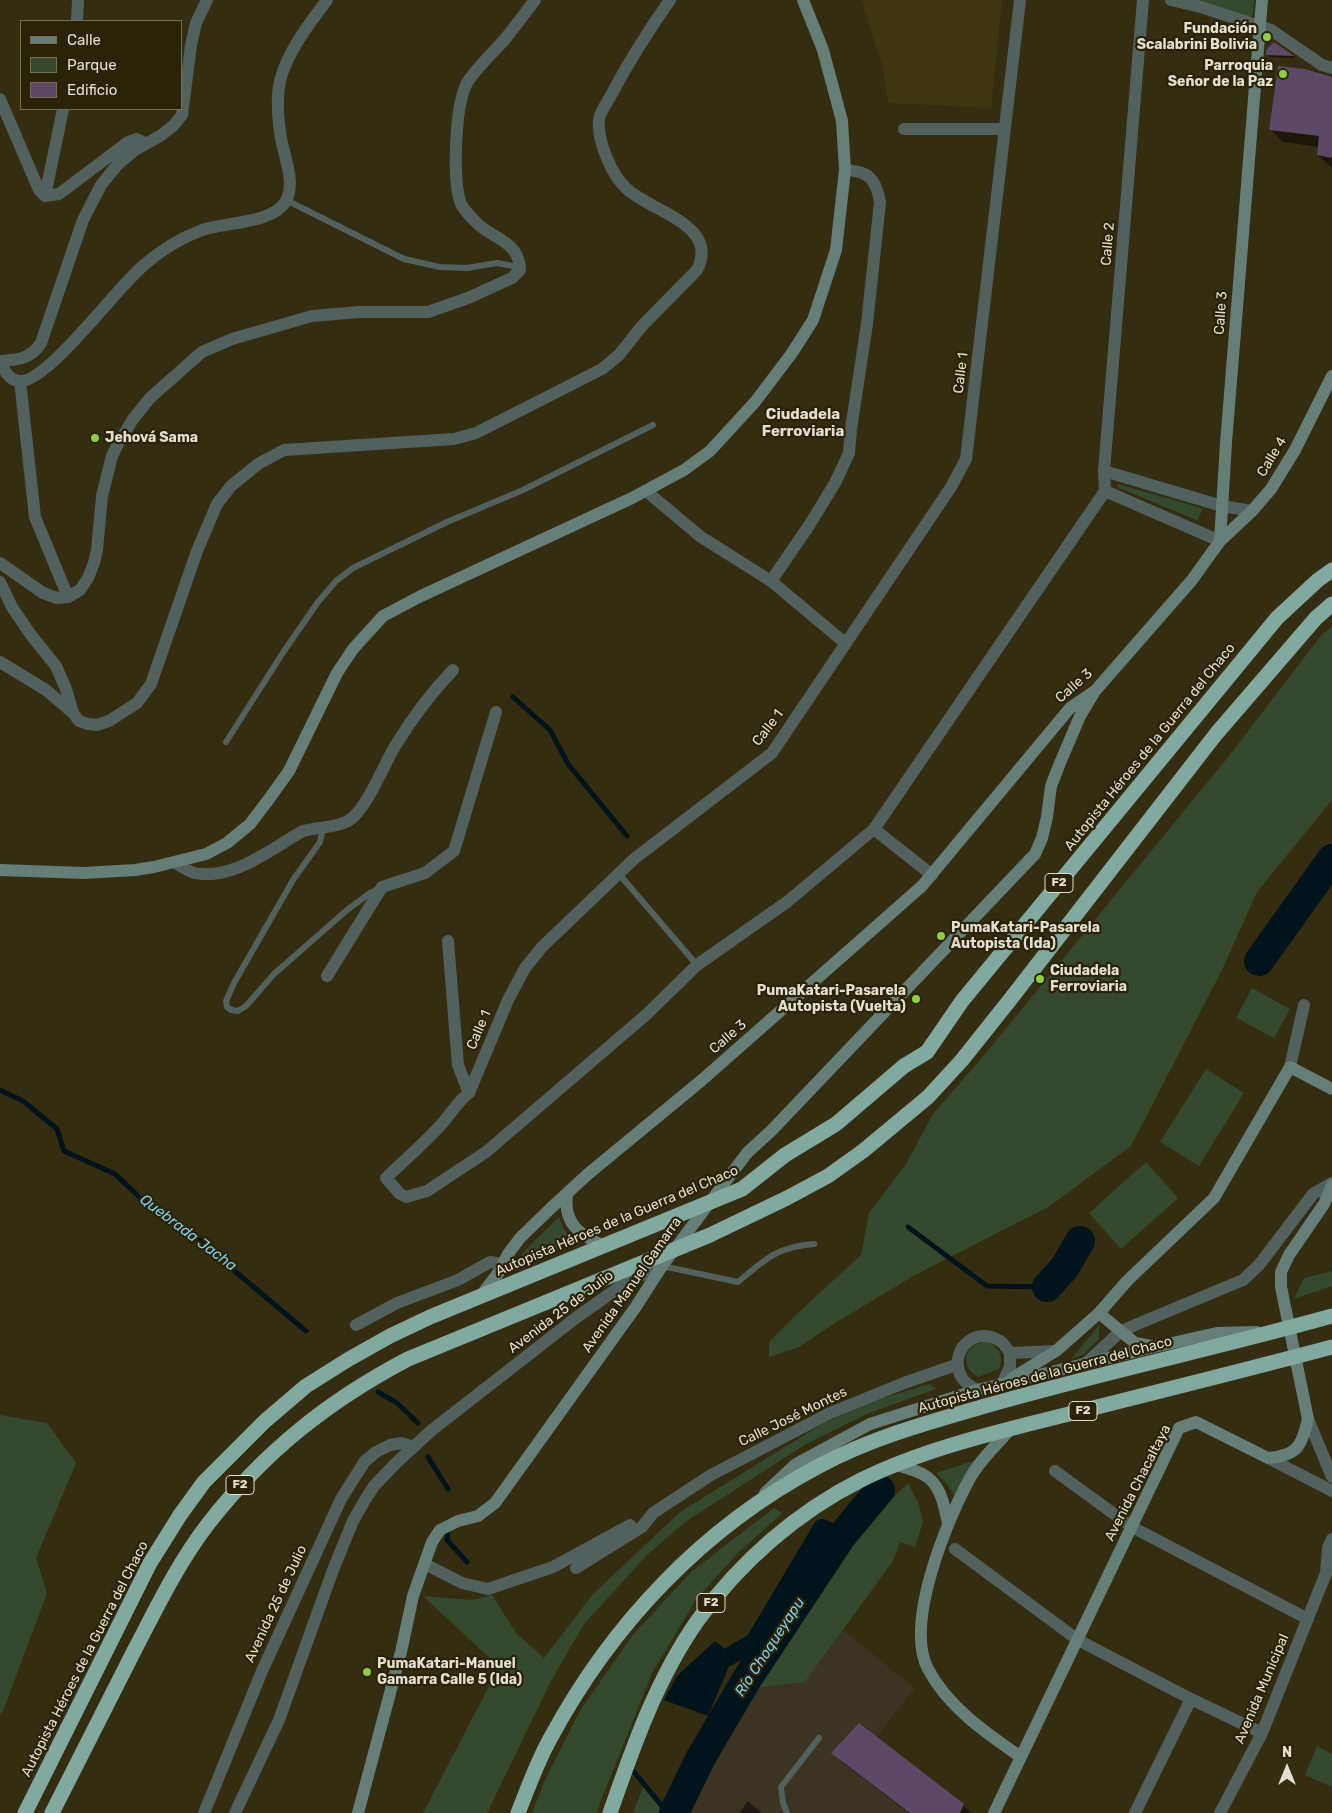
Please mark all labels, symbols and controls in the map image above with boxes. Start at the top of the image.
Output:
legend [20,20,182,110]
place label: Fundación Scalabrini Bolivia [1137,21,1257,54]
text: Calle [67,31,101,49]
marker: Fundación Scalabrini Bolivia [1261,31,1273,43]
text: Parque [67,56,117,74]
place label: Parroquia Señor de la Paz [1168,58,1273,90]
marker: Parroquia Señor de la Paz [1277,68,1289,80]
text: Edificio [67,81,117,99]
street label: Calle 2 [1098,222,1118,266]
street label: Calle 3 [1211,291,1231,335]
street label: Calle 1 [950,352,972,394]
district label: Ciudadela Ferroviaria [762,406,844,441]
place label: Jehová Sama [105,430,198,446]
marker: Jehová Sama [89,432,101,444]
street label: Calle 4 [1254,434,1290,480]
street label: Autopista Héroes de la Guerra del Chaco [1061,640,1239,854]
street label: Calle 3 [1052,665,1096,707]
street label: Calle 1 [749,707,787,749]
road number: F2 [1045,874,1073,892]
place label: PumaKatari-Pasarela Autopista (Ida) [951,920,1100,952]
marker: PumaKatari-Pasarela Autopista (Ida) [935,930,947,942]
place label: Ciudadela Ferroviaria [1050,963,1127,996]
marker: Ciudadela Ferroviaria [1034,973,1046,985]
place label: PumaKatari-Pasarela Autopista (Vuelta) [757,983,906,1016]
marker: PumaKatari-Pasarela Autopista (Vuelta) [910,993,922,1005]
street label: Calle 1 [463,1008,495,1052]
street label: Calle 3 [706,1016,750,1058]
street label: Autopista Héroes de la Guerra del Chaco [493,1162,741,1280]
water label: Quebrada Jacha [136,1191,240,1275]
street label: Avenida Manuel Gamarra [579,1214,685,1356]
street label: Avenida 25 de Julio [505,1267,617,1357]
street label: Autopista Héroes de la Guerra del Chaco [916,1333,1174,1417]
street label: Calle José Montes [736,1383,850,1451]
road number: F2 [1069,1402,1097,1420]
street label: Avenida Chacaltaya [1101,1422,1175,1544]
road number: F2 [226,1476,254,1494]
street label: Autopista Héroes de la Guerra del Chaco [18,1538,152,1780]
street label: Avenida 25 de Julio [241,1543,311,1665]
road number: F2 [697,1594,725,1612]
water label: Río Choqueyapu [731,1594,809,1700]
street label: Avenida Municipal [1231,1632,1293,1746]
place label: PumaKatari-Manuel Gamarra Calle 5 (Ida) [377,1656,522,1688]
marker: PumaKatari-Manuel Gamarra Calle 5 (Ida) [361,1666,373,1678]
north arrow [1262,1743,1312,1793]
text: N [1282,1744,1292,1761]

